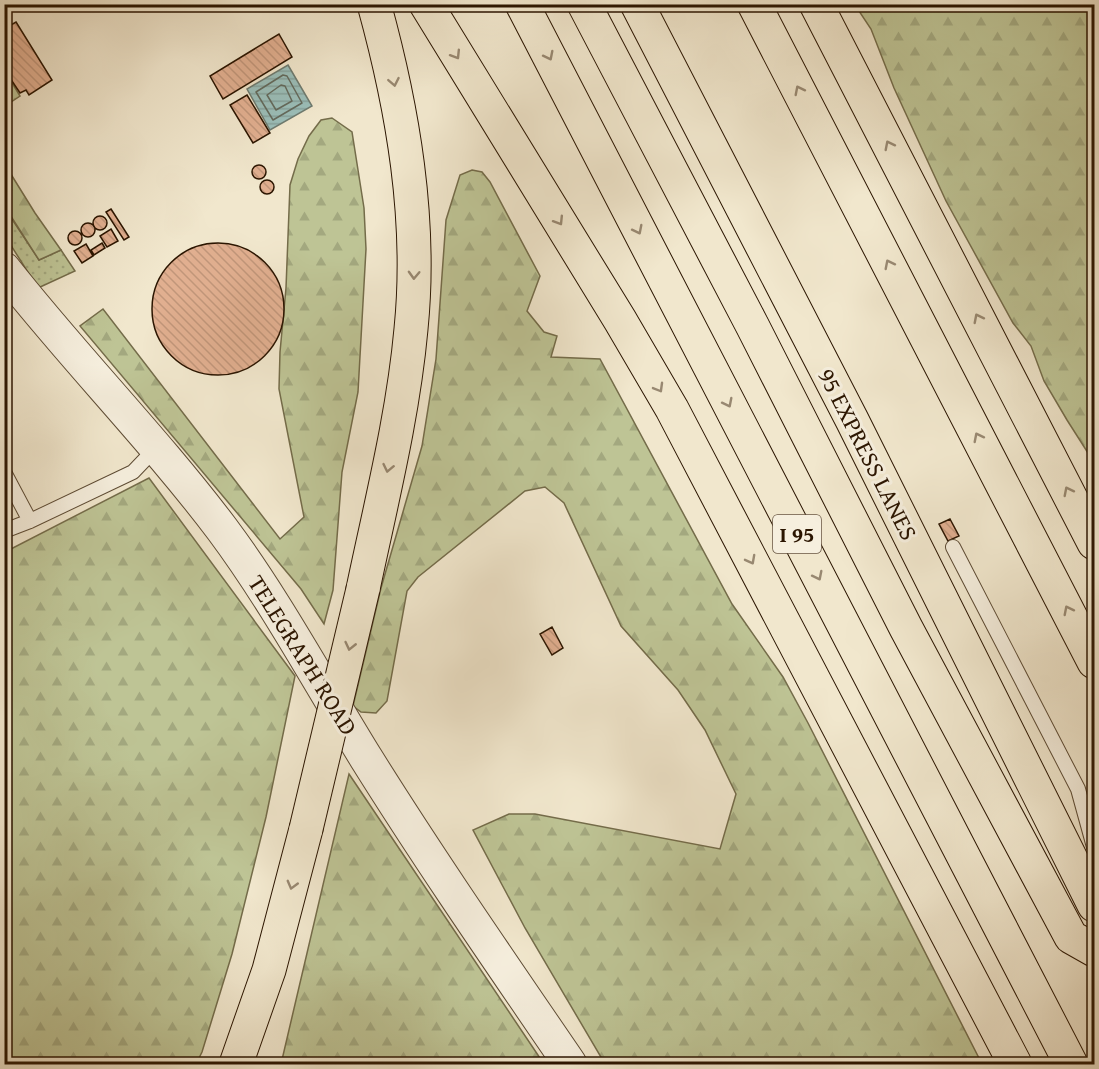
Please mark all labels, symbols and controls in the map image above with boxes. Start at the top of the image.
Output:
one-way arrow [449,49,461,59]
one-way arrow [542,50,553,61]
one-way arrow [387,76,400,86]
one-way arrow [795,86,806,97]
one-way arrow [885,141,896,151]
one-way arrow [551,215,563,225]
one-way arrow [631,223,643,234]
one-way arrow [884,259,896,270]
one-way arrow [407,271,420,280]
one-way arrow [974,314,985,324]
street label: 95 EXPRESS LANES [810,362,926,546]
one-way arrow [652,382,664,392]
one-way arrow [721,396,732,407]
one-way arrow [974,432,985,443]
one-way arrow [383,463,396,473]
one-way arrow [1063,487,1075,498]
road number: I 95 [773,515,821,553]
one-way arrow [744,554,755,564]
street label: TELEGRAPH ROAD [240,568,366,742]
one-way arrow [811,569,822,580]
one-way arrow [1064,606,1075,616]
one-way arrow [344,640,357,650]
one-way arrow [287,880,300,890]

